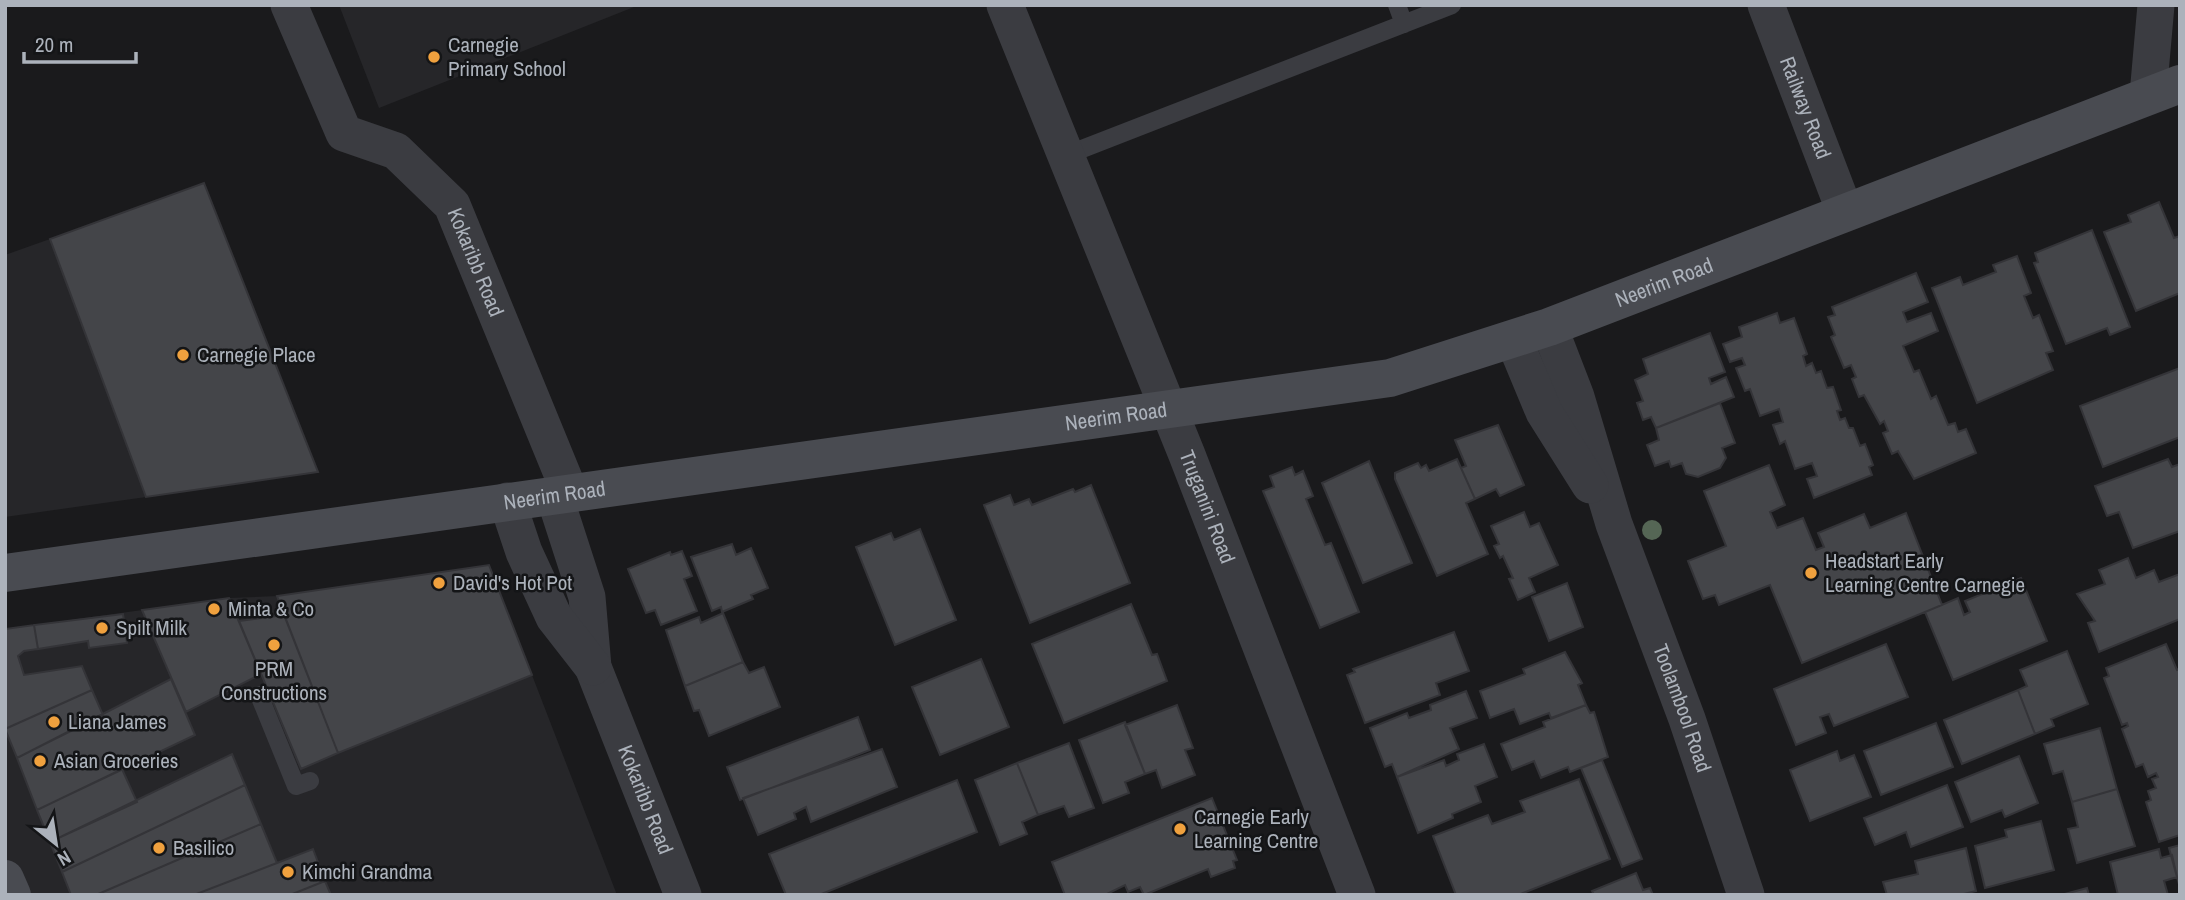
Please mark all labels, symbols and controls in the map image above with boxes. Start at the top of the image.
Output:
scale bar [24,21,136,65]
text: 20 m [35,30,73,59]
place label: Carnegie Primary School [448,30,566,83]
marker: Carnegie Primary School [426,49,442,65]
street label: Railway Road [1773,52,1838,163]
street label: Kokaribb Road [441,203,511,321]
street label: Neerim Road [1611,250,1717,314]
place label: Carnegie Place [197,340,316,369]
marker: Carnegie Place [175,347,191,363]
street label: Neerim Road [1063,395,1169,438]
street label: Truganini Road [1173,446,1242,567]
street label: Neerim Road [502,474,607,517]
place label: Headstart Early Learning Centre Carnegie [1825,546,2025,599]
marker: Headstart Early Learning Centre Carnegie [1803,565,1819,581]
place label: David's Hot Pot [453,568,572,597]
marker: David's Hot Pot [431,575,447,591]
place label: Minta & Co [228,594,314,623]
marker: Minta & Co [206,601,222,617]
place label: Spilt Milk [116,613,187,642]
marker: Spilt Milk [94,620,110,636]
marker: PRM Constructions [266,637,282,653]
street label: Toolambool Road [1646,640,1719,776]
place label: PRM Constructions [221,654,327,707]
place label: Liana James [68,707,167,736]
marker: Liana James [46,714,62,730]
street label: Kokaribb Road [611,741,680,858]
place label: Asian Groceries [53,746,178,775]
marker: Asian Groceries [32,753,48,769]
place label: Carnegie Early Learning Centre [1194,802,1318,855]
north arrow [21,809,91,879]
marker: Carnegie Early Learning Centre [1172,821,1188,837]
place label: Basilico [173,833,234,862]
marker: Basilico [151,840,167,856]
text: N [53,845,76,873]
place label: Kimchi Grandma [302,857,433,886]
marker: Kimchi Grandma [280,864,296,880]

